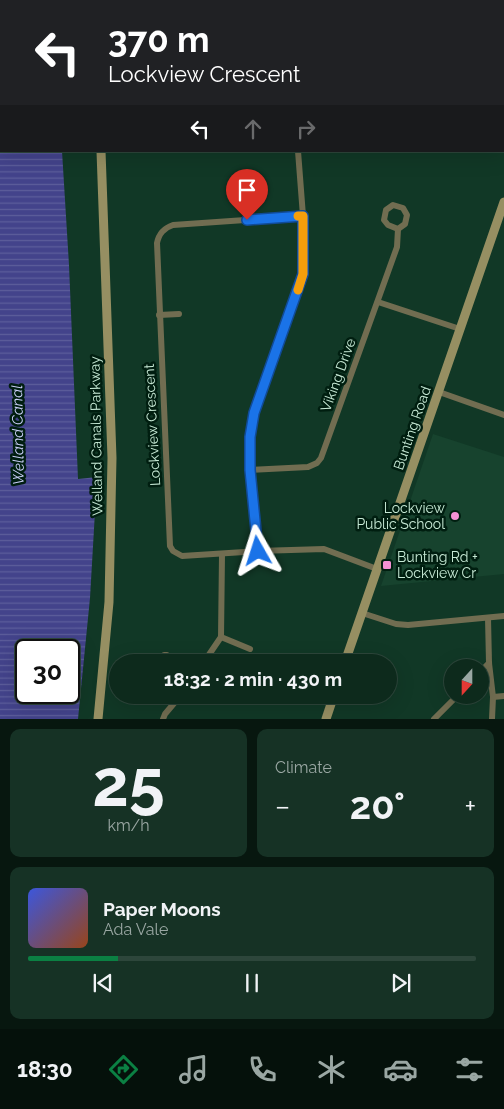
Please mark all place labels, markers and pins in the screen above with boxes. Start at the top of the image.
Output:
pin [226,169,268,220]
place label: Lockview Public School [356,500,446,532]
marker: Lockview Public School [449,510,461,522]
place label: Bunting Rd + Lockview Cr [397,549,478,581]
marker: Bunting Rd + Lockview Cr [381,559,393,571]

